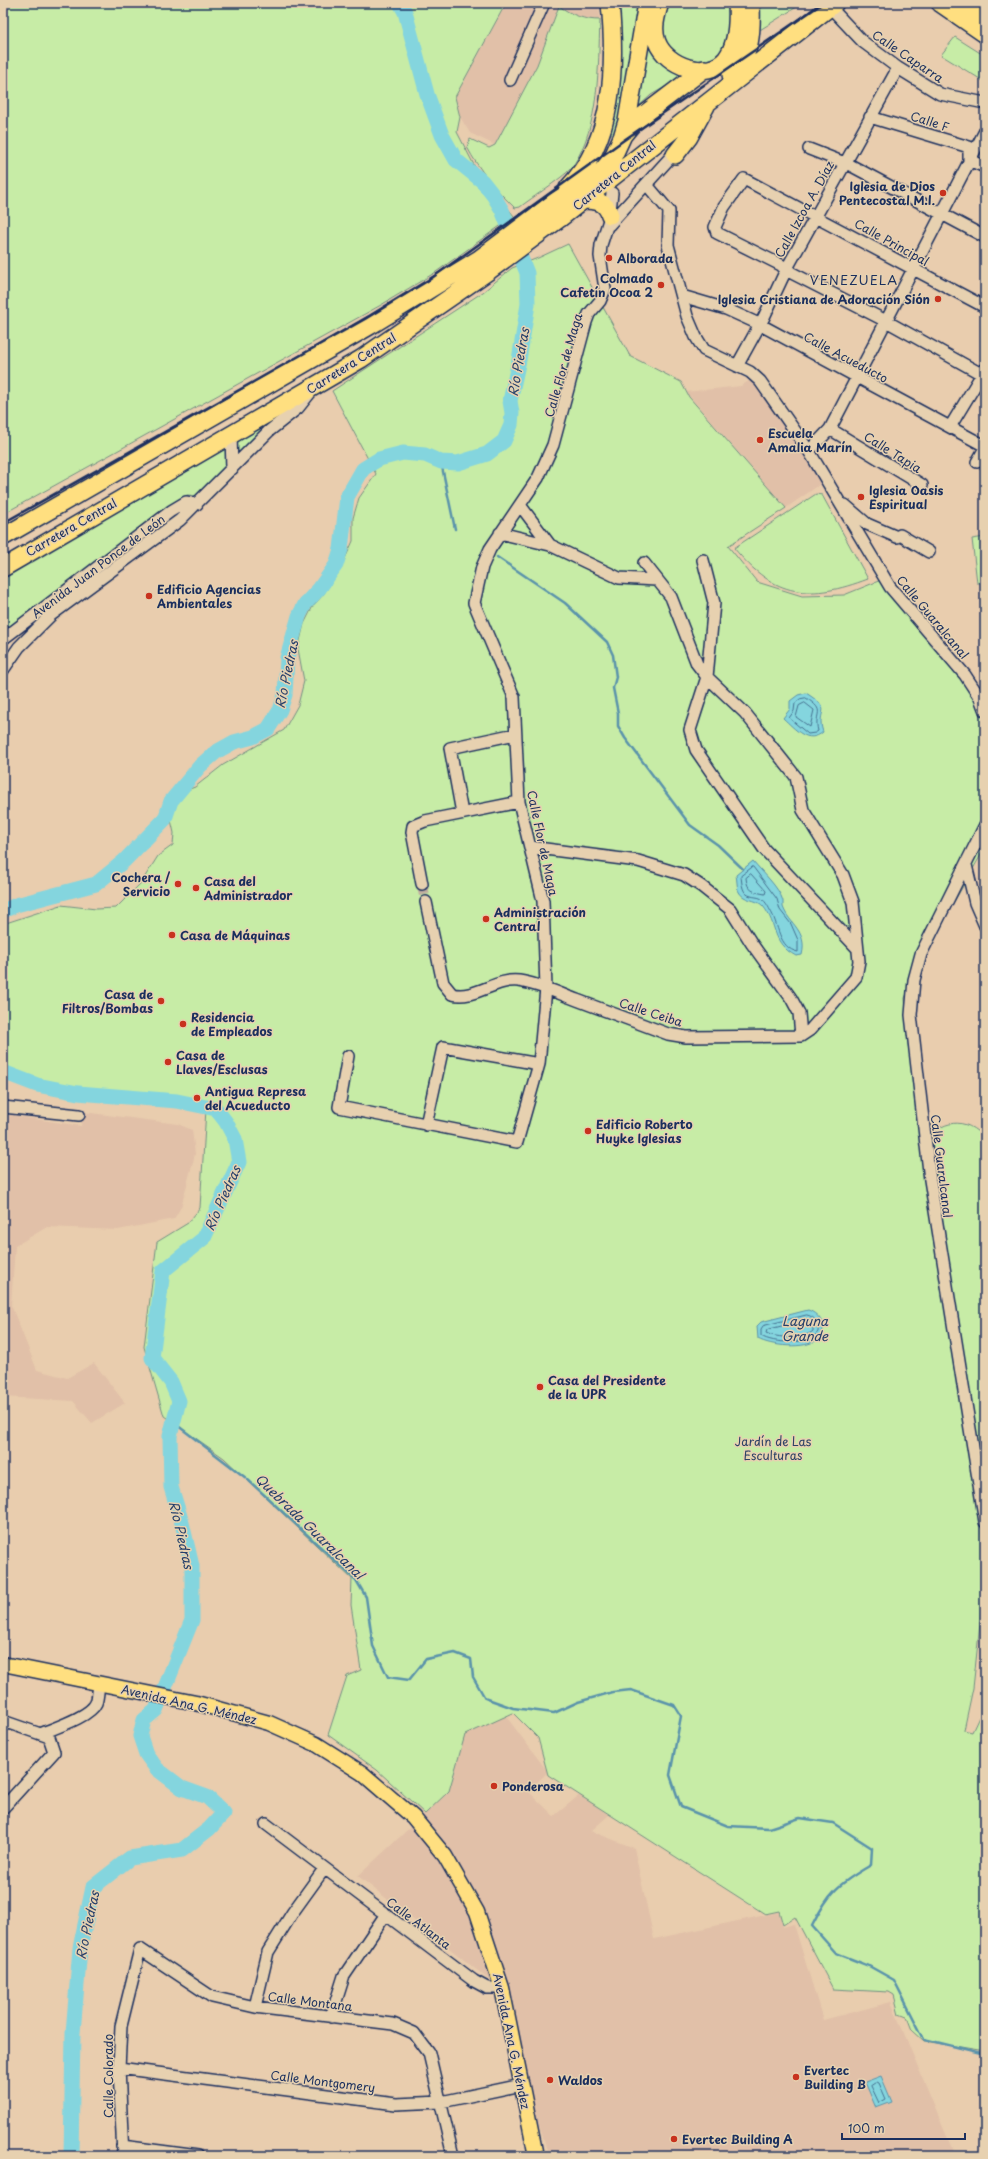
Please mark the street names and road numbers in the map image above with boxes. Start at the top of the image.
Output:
street label: Calle Caparra [869,25,948,87]
street label: Calle F [908,106,952,136]
street label: Carretera Central [568,136,660,214]
street label: Calle Izcoa A. Díaz [770,157,838,261]
street label: Calle Principal [851,214,933,270]
street label: Calle Flor de Maga [540,310,587,419]
street label: Calle Acueducto [801,327,892,387]
street label: Carretera Central [303,328,399,398]
street label: Calle Tapia [861,427,926,477]
street label: Carretera Central [22,494,120,560]
street label: Avenida Juan Ponce de León [27,510,169,622]
street label: Calle Guaralcanal [893,571,973,663]
street label: Calle Flor de Maga [523,789,563,898]
street label: Calle Ceiba [617,993,685,1031]
street label: Calle Guaralcanal [927,1113,957,1219]
street label: Avenida Ana G. Méndez [120,1680,259,1728]
street label: Calle Atlanta [383,1893,455,1953]
street label: Avenida Ana G. Méndez [489,1971,535,2111]
street label: Calle Montana [267,1987,354,2015]
street label: Calle Colorado [99,2034,117,2118]
street label: Calle Montgomery [270,2066,377,2096]

